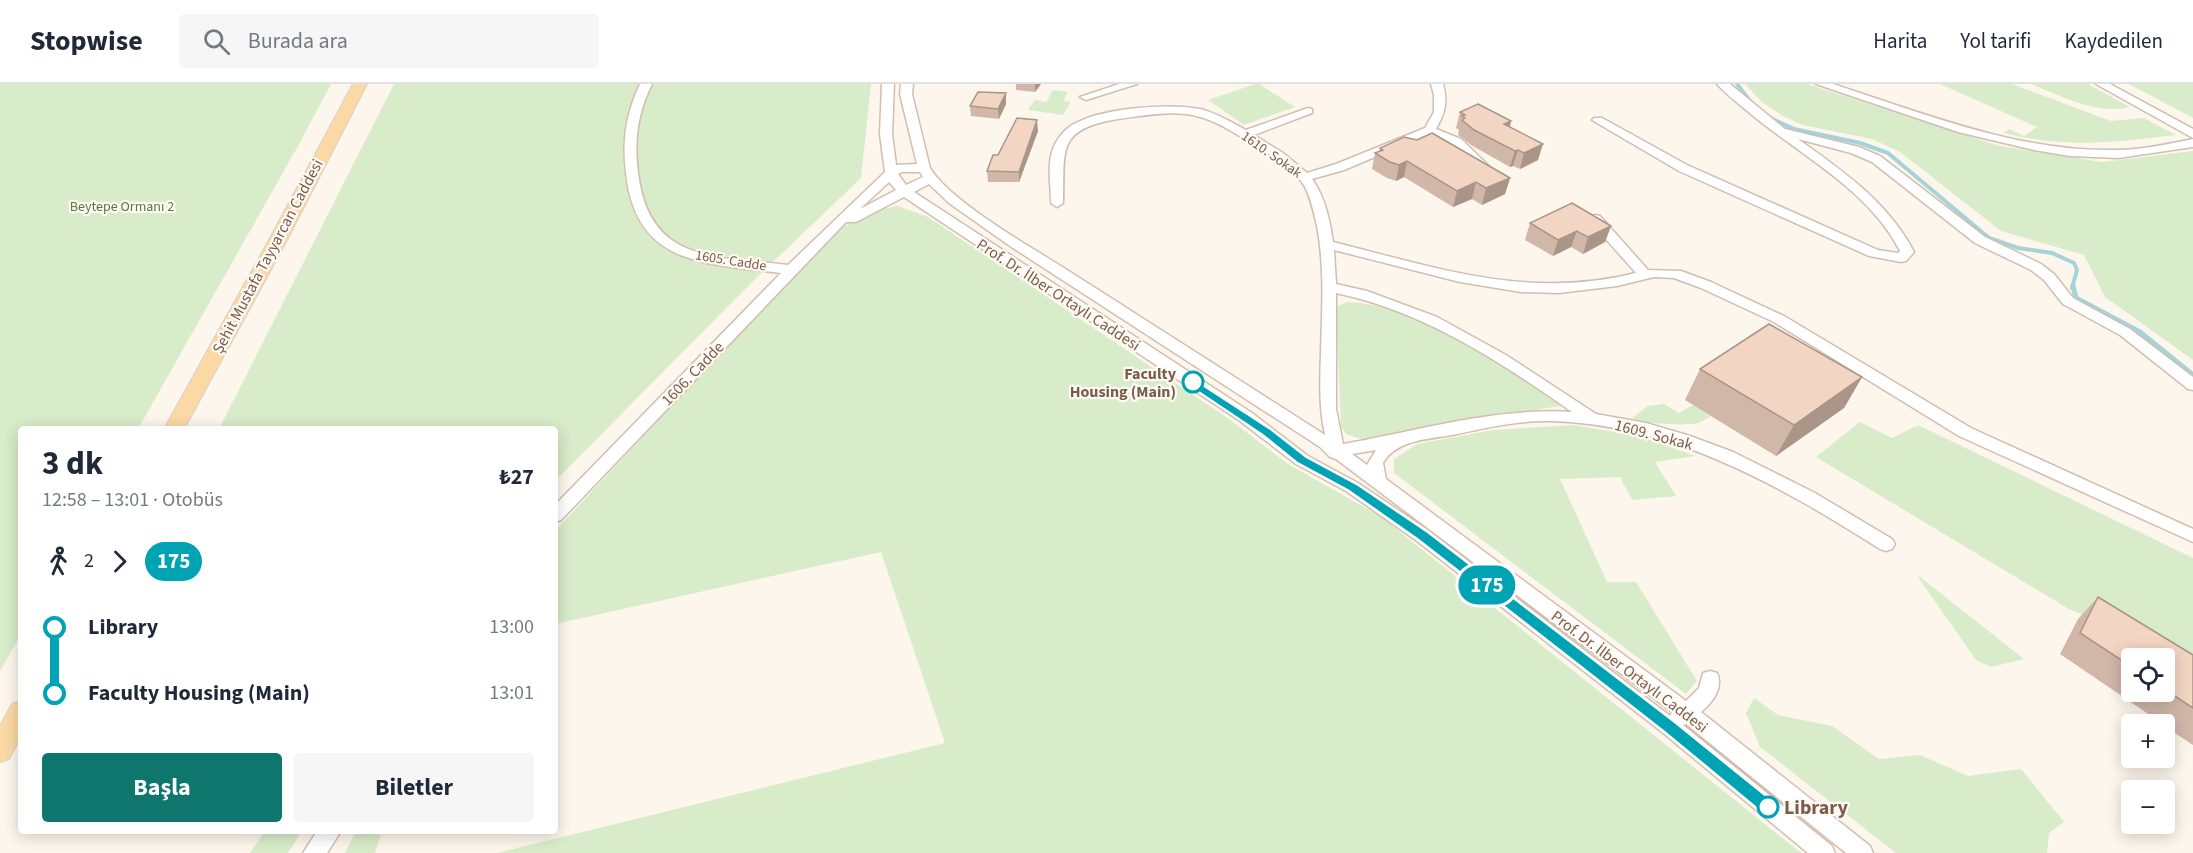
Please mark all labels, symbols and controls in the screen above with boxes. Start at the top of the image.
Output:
search box [179,14,599,68]
text: Stopwise [30,21,143,61]
icon: search [200,25,233,58]
text: Burada ara [248,25,348,57]
text: Harita [1873,26,1927,56]
text: Yol tarifi [1960,26,2031,56]
text: Kaydedilen [2064,26,2163,56]
street label: 1610. Sokak [1237,127,1306,183]
street label: Şehit Mustafa Tayyarcan Caddesi [207,155,329,358]
park label: Beytepe Ormanı 2 [70,197,174,217]
street label: Prof. Dr. İlber Ortaylı Caddesi [972,234,1145,356]
street label: 1605. Cadde [694,246,768,276]
street label: 1606. Cadde [656,337,729,411]
place label: Faculty Housing (Main) [1070,363,1177,403]
marker: Faculty Housing (Main) [1182,371,1204,393]
street label: 1609. Sokak [1612,414,1695,456]
text: 3 dk [42,440,103,487]
text: ₺27 [499,461,534,493]
text: 12:58 – 13:01 · Otobüs [42,486,223,514]
icon: walk [42,545,75,578]
icon: forward [103,545,136,578]
text: 175 [157,546,190,576]
text: 2 [84,547,94,575]
line badge: 175 [1452,566,1522,604]
text: 175 [1470,570,1504,600]
street label: Prof. Dr. İlber Ortaylı Caddesi [1546,605,1712,738]
text: Library [88,611,158,643]
text: 13:00 [489,613,534,641]
map controls [2121,648,2175,834]
button: locate [2121,648,2175,702]
text: Faculty Housing (Main) [88,677,310,709]
text: 13:01 [489,679,534,707]
button: + [2121,714,2175,768]
button: Başla [42,753,282,822]
button: Biletler [294,753,534,822]
button: − [2121,780,2175,834]
place label: Library [1784,794,1848,822]
marker: Library [1757,796,1779,818]

